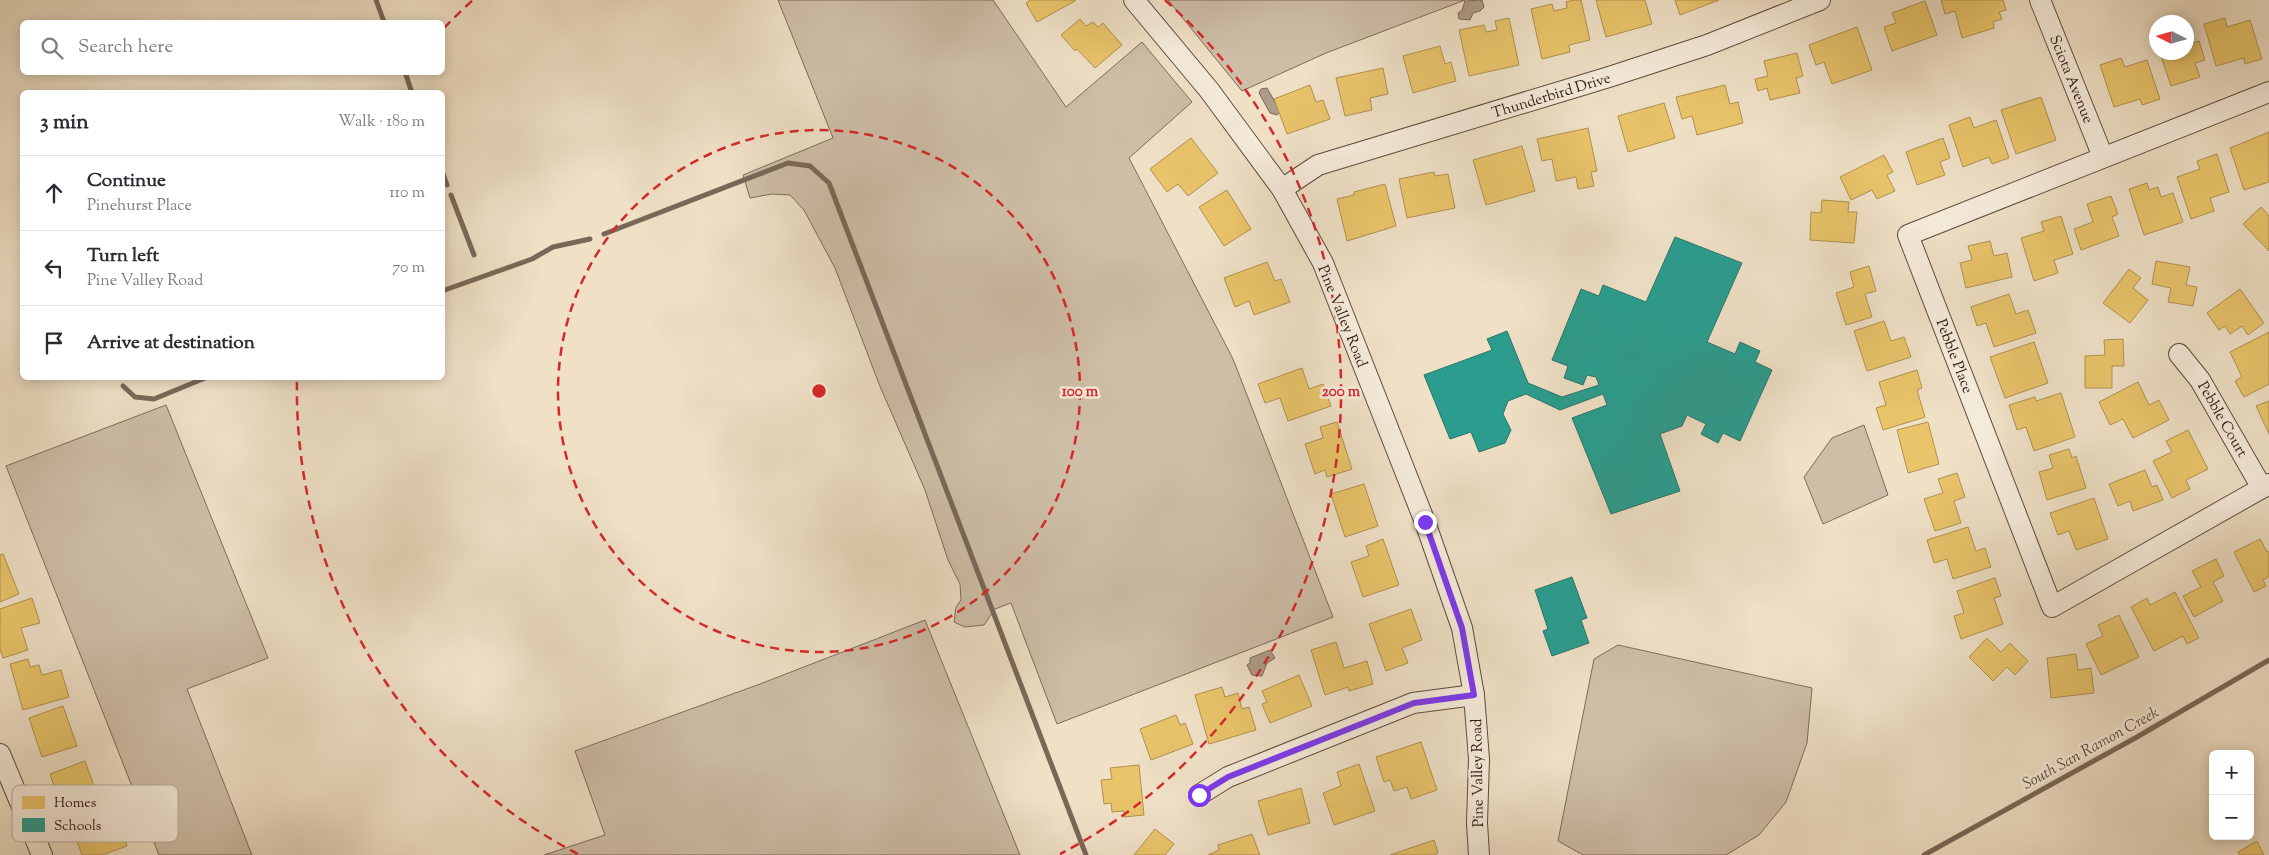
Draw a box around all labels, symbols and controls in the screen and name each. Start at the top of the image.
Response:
north arrow [2149,15,2194,60]
search box [20,20,445,75]
street label: Sciota Avenue [2043,32,2098,127]
icon: search [38,34,66,62]
text: Search here [78,34,173,61]
street label: Thunderbird Drive [1489,68,1613,124]
text: 3 min [40,108,89,138]
text: Walk · 180 m [338,111,425,134]
text: Continue [87,168,166,195]
icon: ahead [40,179,68,207]
text: 110 m [389,182,425,205]
text: Pinehurst Place [87,195,192,218]
text: Turn left [87,243,159,270]
icon: left [40,254,68,282]
text: 70 m [392,257,425,280]
street label: Pine Valley Road [1311,262,1372,371]
text: Pine Valley Road [87,270,203,293]
street label: Pebble Place [1930,316,1977,397]
icon: arrive [40,329,68,357]
text: Arrive at destination [87,330,255,357]
street label: Pebble Court [2192,378,2252,462]
centre of rings [810,382,828,400]
text: 100 m [1062,382,1099,403]
text: 200 m [1322,382,1361,403]
route end [1414,511,1437,534]
water label: South San Ramon Creek [2019,702,2164,796]
street label: Pine Valley Road [1467,718,1490,828]
map controls [2209,750,2254,840]
button: + [2209,750,2254,795]
route start [1188,784,1211,807]
legend [12,785,178,842]
text: Homes [54,794,96,814]
button: − [2209,795,2254,840]
text: Schools [54,817,101,837]

